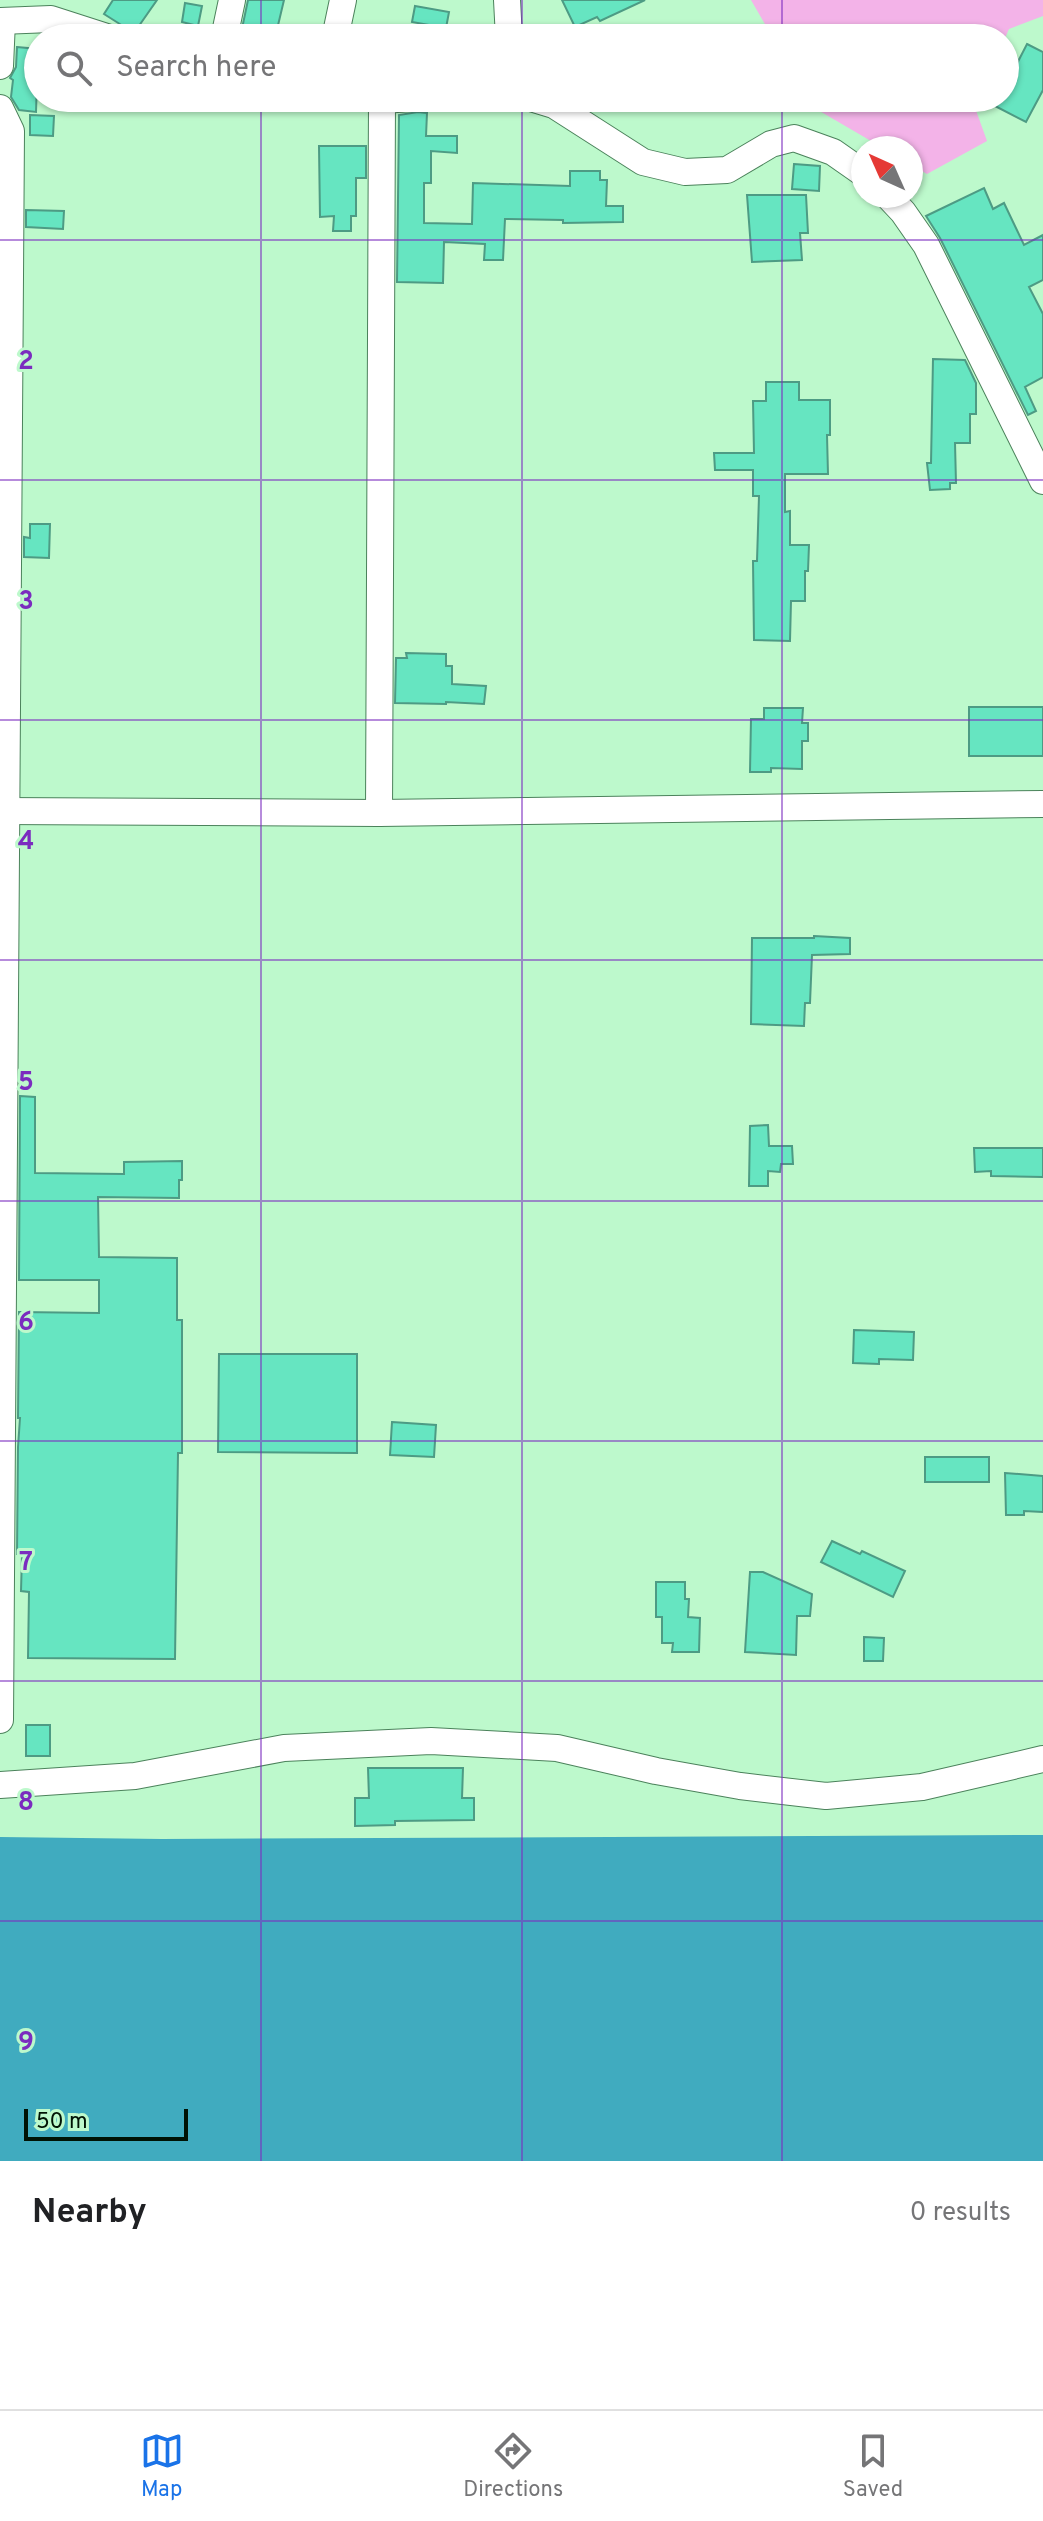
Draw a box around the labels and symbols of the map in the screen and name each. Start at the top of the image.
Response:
north arrow [851,136,923,208]
text: 2 [18,346,34,379]
text: 3 [18,586,34,619]
text: 4 [18,826,34,859]
text: 5 [18,1067,34,1100]
text: 6 [18,1307,34,1340]
text: 7 [19,1547,33,1580]
text: 8 [18,1787,34,1820]
text: 9 [18,2027,34,2060]
scale bar [24,2105,188,2141]

